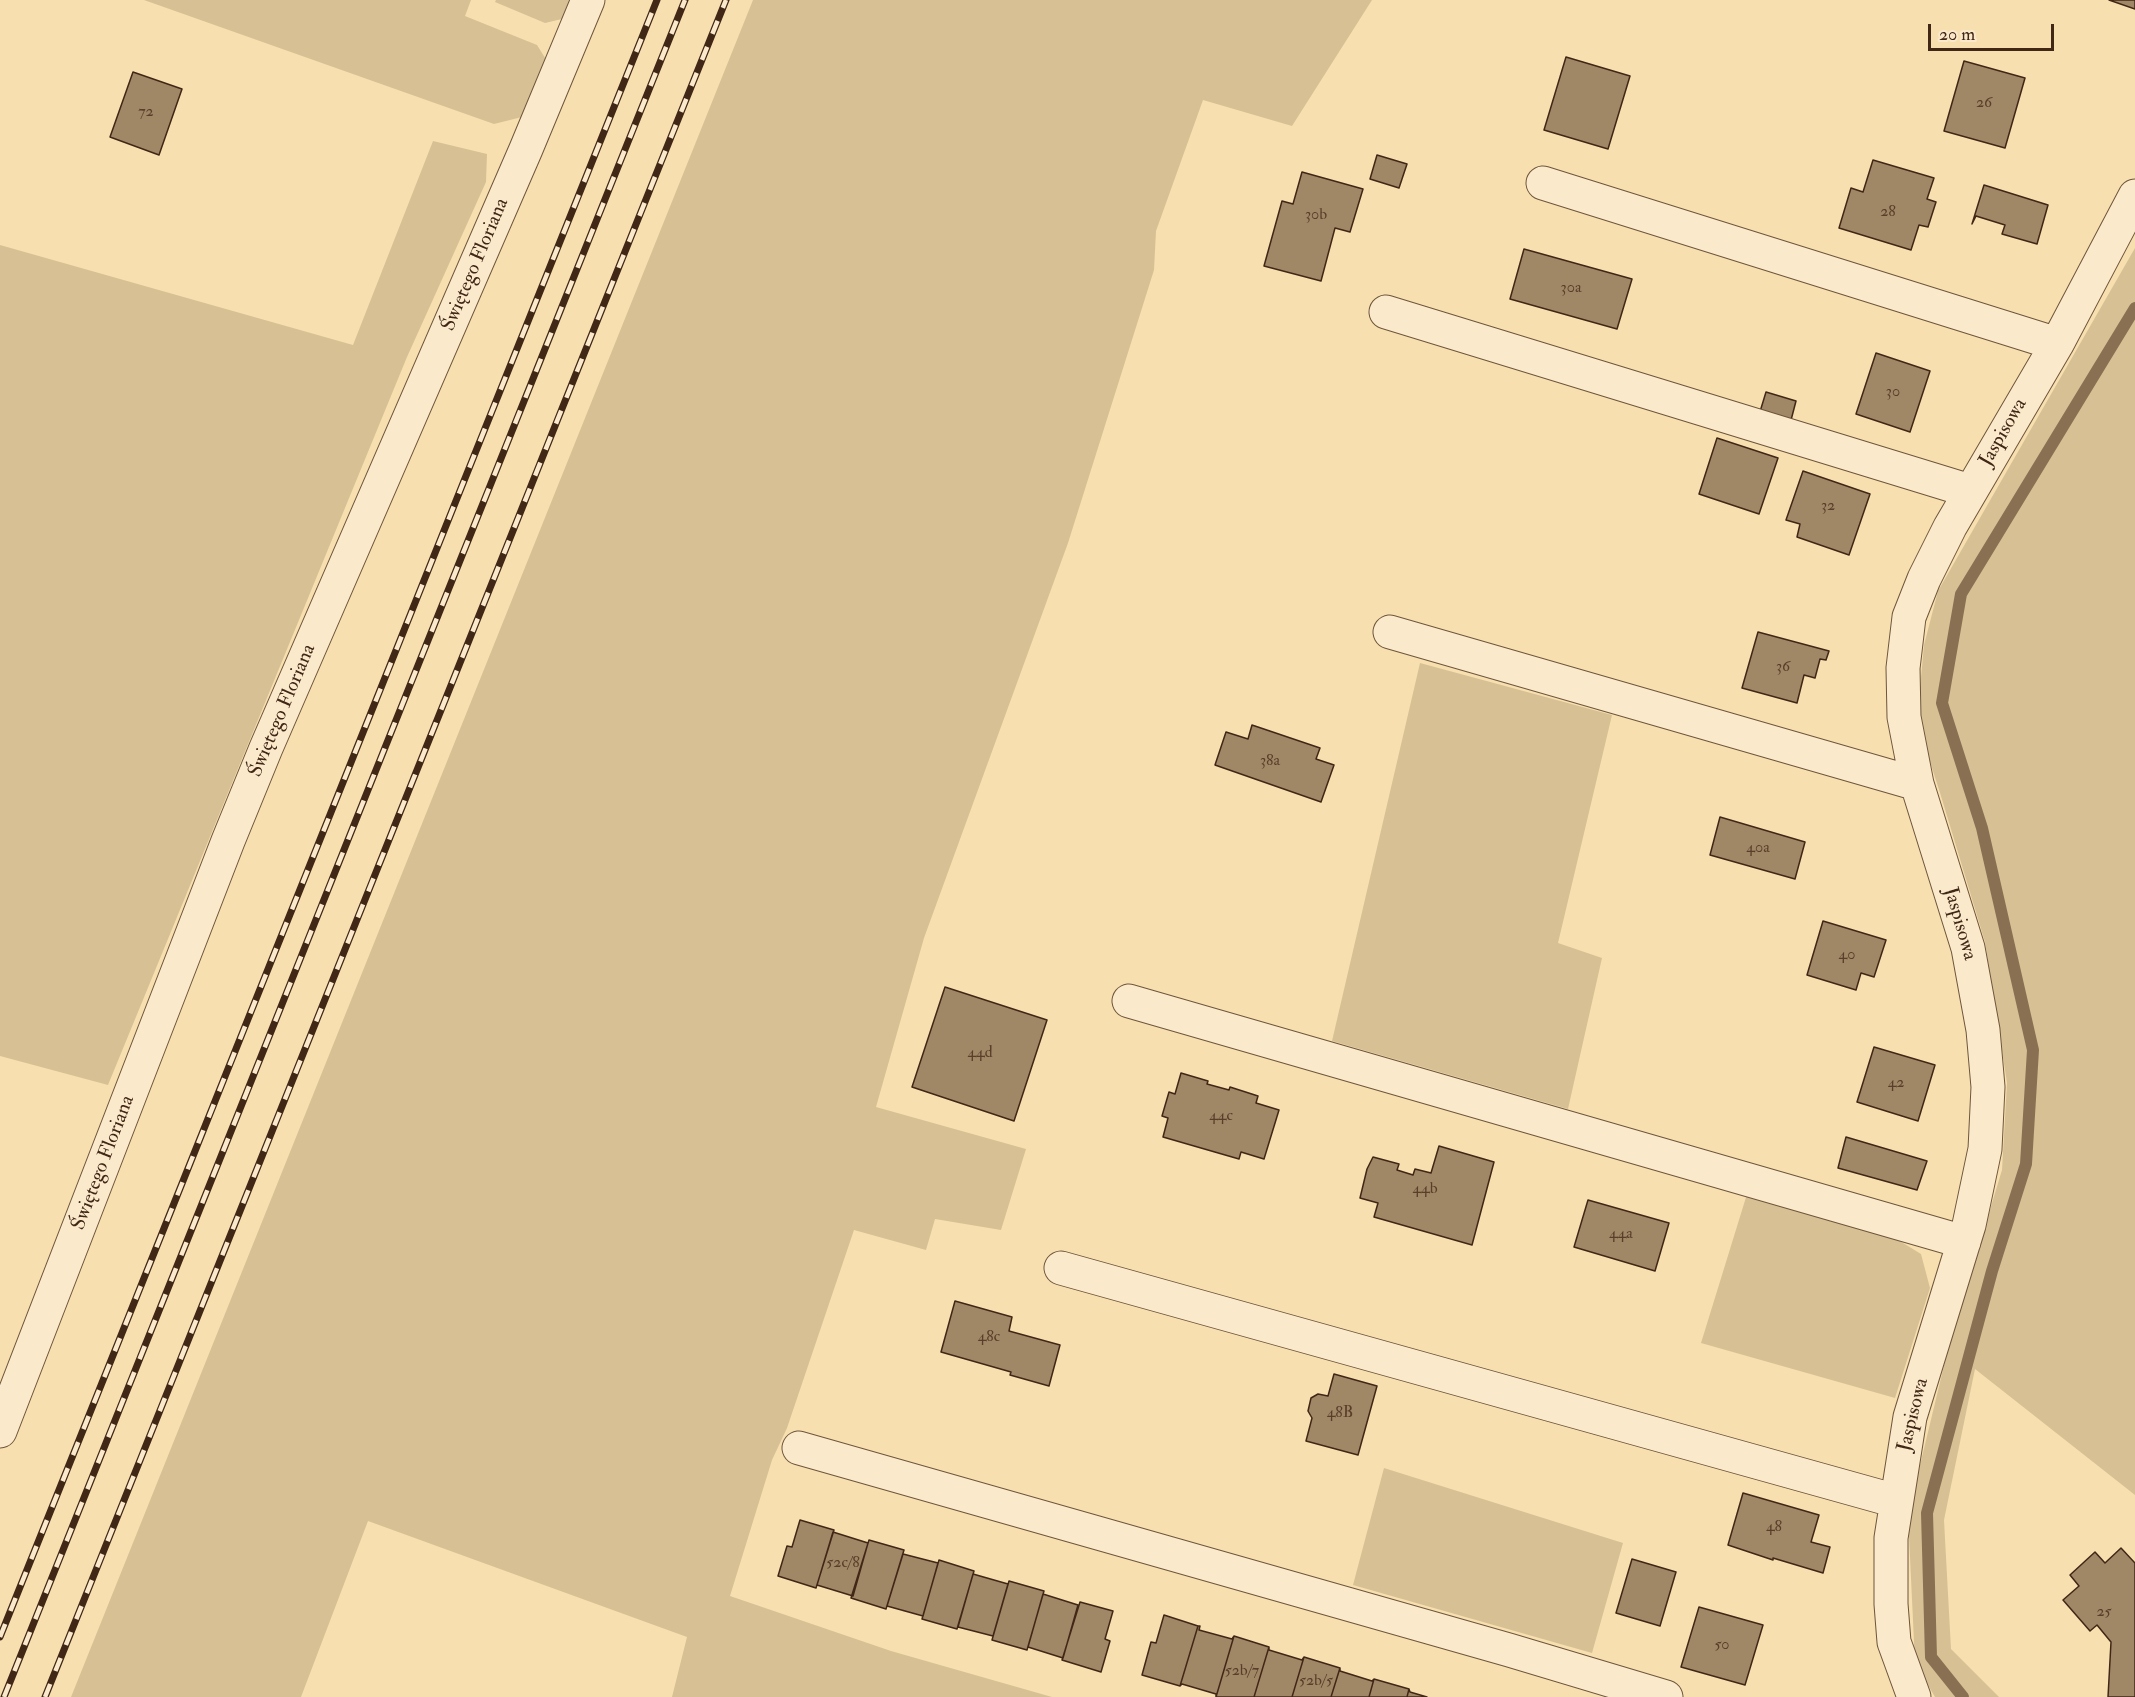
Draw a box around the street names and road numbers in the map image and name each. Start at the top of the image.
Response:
street label: Świętego Floriana [437,195,515,335]
street label: Jaspisowa [1975,395,2033,471]
street label: Świętego Floriana [244,641,322,781]
street label: Jaspisowa [1937,885,1981,963]
street label: Świętego Floriana [67,1092,141,1234]
street label: Jaspisowa [1893,1376,1935,1454]

